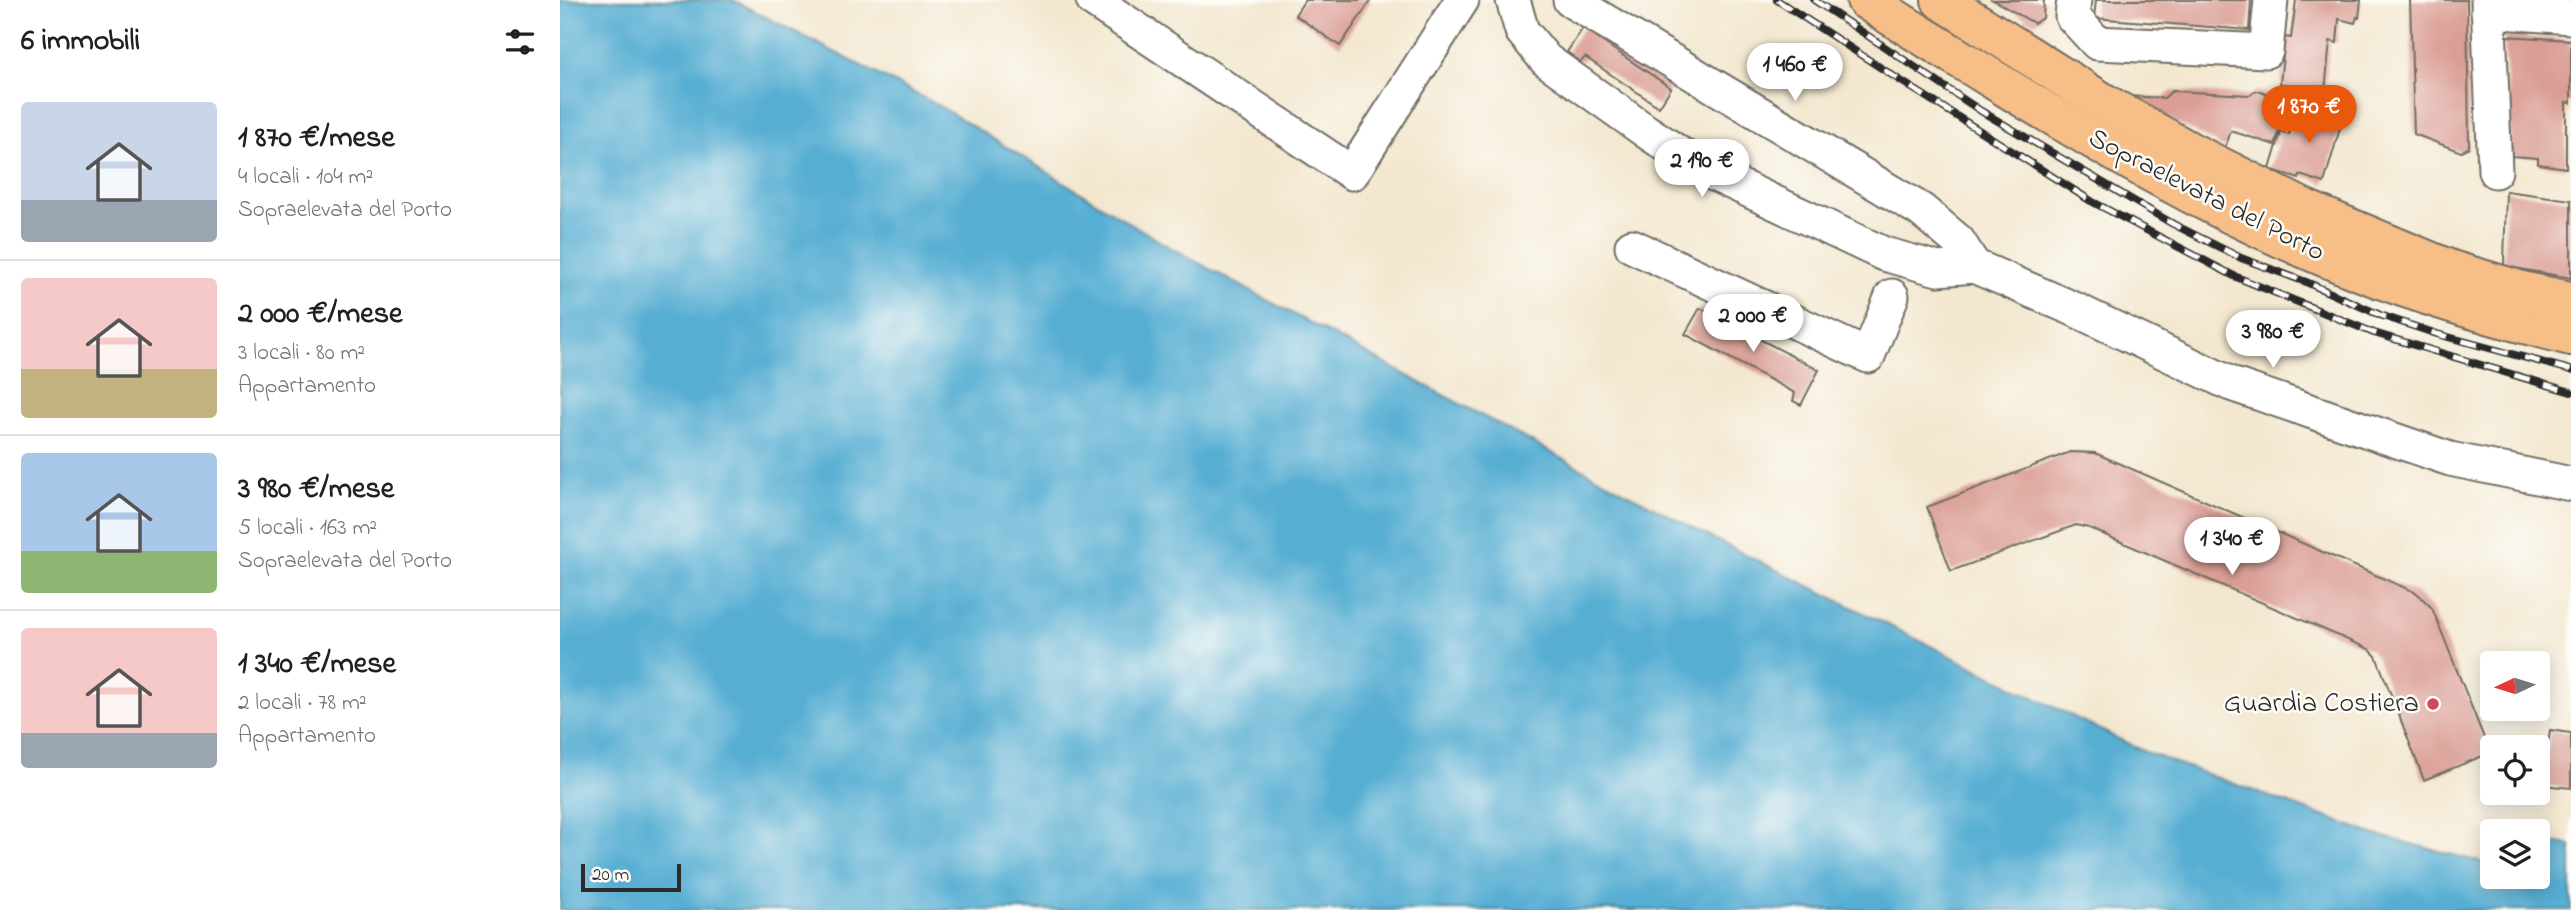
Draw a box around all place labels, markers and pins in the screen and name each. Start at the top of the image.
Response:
pin: 1 460 € [1730,43,1860,103]
pin: 1 870 € [2244,86,2374,145]
pin: 2 190 € [1637,140,1767,199]
pin: 2 000 € [1688,294,1818,354]
pin: 3 980 € [2208,310,2338,370]
pin: 1 340 € [2167,518,2297,577]
place label: Guardia Costiera [2224,684,2419,725]
marker: Guardia Costiera [2425,696,2441,712]

